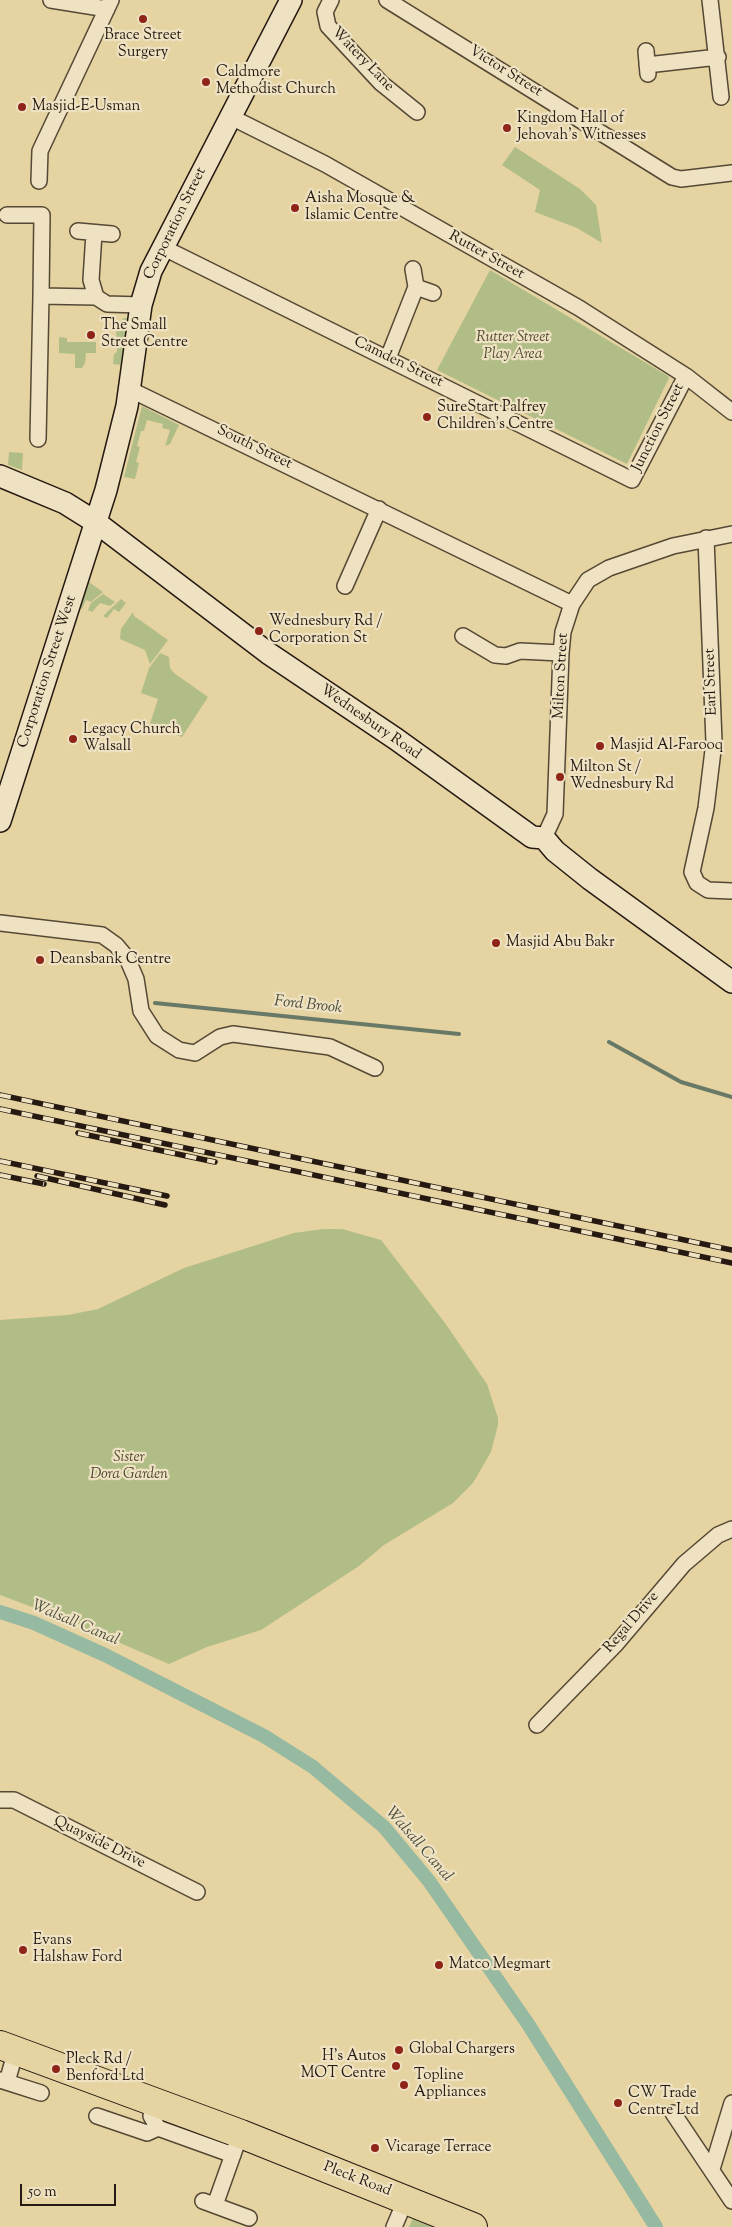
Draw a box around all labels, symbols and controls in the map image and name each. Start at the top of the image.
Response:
marker: Brace Street Surgery [137,13,149,25]
street label: Watery Lane [327,24,397,96]
place label: Brace Street Surgery [104,27,182,62]
street label: Victor Street [465,42,545,102]
place label: Caldmore Methodist Church [216,64,336,99]
marker: Caldmore Methodist Church [200,76,212,88]
place label: Masjid-E-Usman [32,98,140,116]
marker: Masjid-E-Usman [16,101,28,113]
place label: Kingdom Hall of Jehovah's Witnesses [517,110,646,145]
marker: Kingdom Hall of Jehovah's Witnesses [501,122,513,134]
street label: Corporation Street [141,165,211,283]
place label: Aisha Mosque & Islamic Centre [305,190,415,225]
marker: Aisha Mosque & Islamic Centre [289,202,301,214]
street label: Rutter Street [445,228,527,284]
place label: The Small Street Centre [101,317,188,352]
marker: The Small Street Centre [85,329,97,341]
park label: Rutter Street Play Area [476,329,550,364]
street label: Camden Street [350,334,446,392]
street label: Junction Street [629,381,689,475]
place label: SureStart Palfrey Children's Centre [437,399,553,434]
marker: SureStart Palfrey Children's Centre [421,411,433,423]
street label: South Street [213,422,295,474]
street label: Corporation Street West [15,594,81,750]
place label: Wednesbury Rd / Corporation St [269,613,382,648]
marker: Wednesbury Rd / Corporation St [253,625,265,637]
street label: Milton Street [551,632,573,720]
street label: Earl Street [702,648,722,716]
street label: Wednesbury Road [316,682,424,764]
place label: Legacy Church Walsall [83,721,181,756]
marker: Legacy Church Walsall [67,733,79,745]
place label: Masjid Al-Farooq [610,737,723,755]
marker: Masjid Al-Farooq [594,740,606,752]
place label: Milton St / Wednesbury Rd [570,759,674,794]
marker: Milton St / Wednesbury Rd [554,771,566,783]
place label: Masjid Abu Bakr [506,934,615,952]
marker: Masjid Abu Bakr [490,937,502,949]
place label: Deansbank Centre [50,951,171,969]
marker: Deansbank Centre [34,954,46,966]
water label: Ford Brook [273,993,343,1019]
park label: Sister Dora Garden [90,1449,168,1484]
street label: Regal Drive [601,1589,663,1657]
water label: Walsall Canal [28,1597,122,1651]
water label: Walsall Canal [380,1804,456,1886]
street label: Quayside Drive [50,1813,148,1873]
place label: Evans Halshaw Ford [33,1932,122,1967]
marker: Evans Halshaw Ford [17,1944,29,1956]
place label: Matco Megmart [449,1956,551,1974]
marker: Matco Megmart [433,1959,445,1971]
place label: Global Chargers [409,2041,515,2059]
marker: Global Chargers [393,2044,405,2056]
place label: H's Autos MOT Centre [301,2048,386,2083]
place label: Pleck Rd / Benford Ltd [66,2051,144,2086]
marker: H's Autos MOT Centre [390,2060,402,2072]
marker: Pleck Rd / Benford Ltd [50,2063,62,2075]
place label: Topline Appliances [414,2067,486,2102]
marker: Topline Appliances [398,2079,410,2091]
place label: CW Trade Centre Ltd [628,2085,699,2120]
marker: CW Trade Centre Ltd [612,2097,624,2109]
place label: Vicarage Terrace [385,2139,492,2157]
marker: Vicarage Terrace [369,2142,381,2154]
street label: Pleck Road [321,2159,393,2201]
scale bar [22,2174,119,2206]
text: 50 m [28,2182,57,2203]

